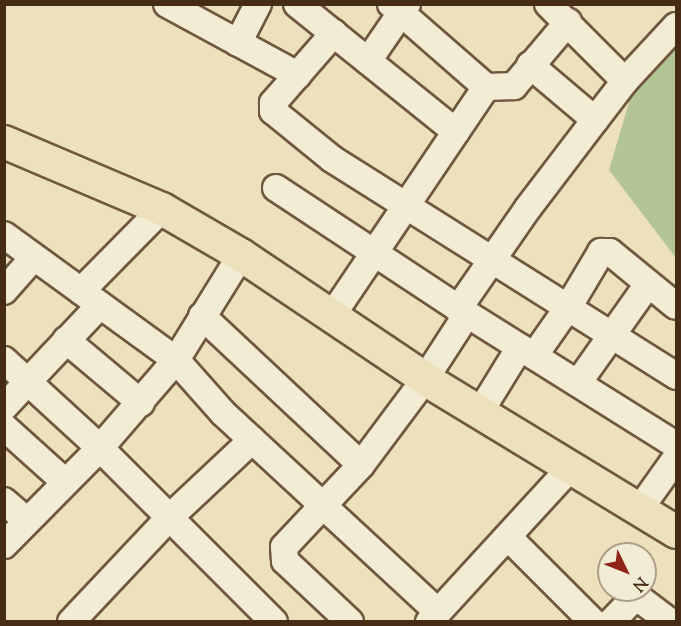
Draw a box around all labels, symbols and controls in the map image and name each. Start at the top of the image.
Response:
north arrow [597,542,657,602]
text: N [626,571,652,596]

